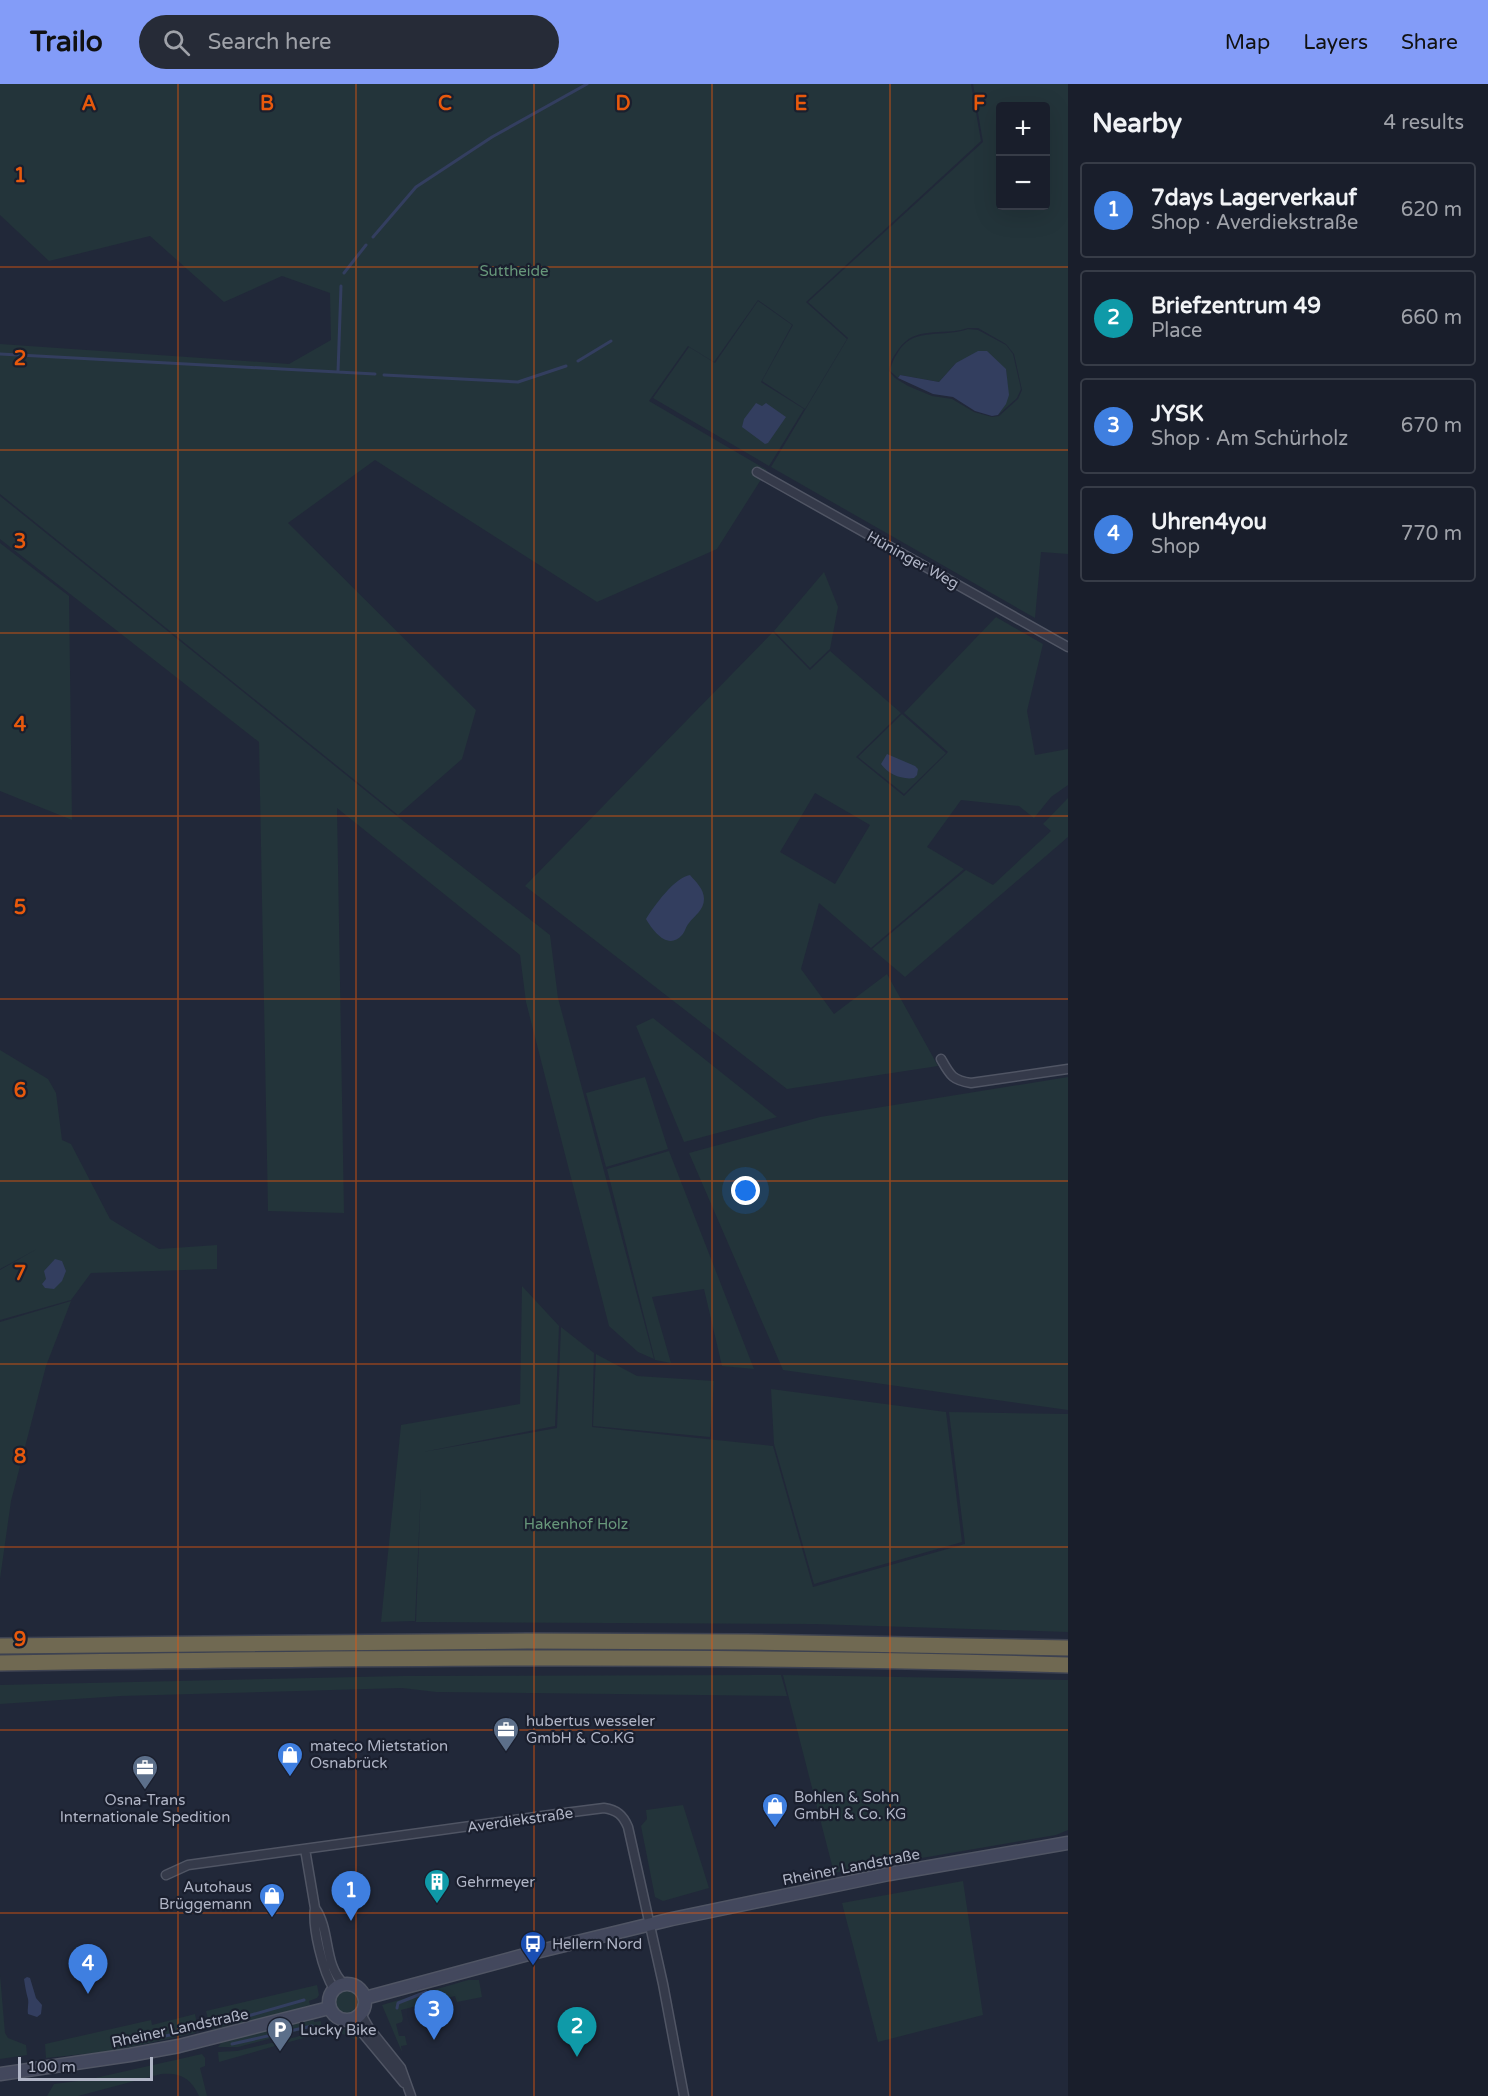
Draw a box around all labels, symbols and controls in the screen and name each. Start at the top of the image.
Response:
search box [139,15,559,69]
text: Trailo [30,25,103,59]
icon: search [160,26,193,59]
text: Search here [208,29,332,55]
text: Map [1225,30,1270,55]
text: Layers [1303,30,1368,55]
text: Share [1401,30,1458,55]
text: A [82,92,97,116]
text: B [260,92,274,116]
text: C [438,92,452,116]
text: D [615,92,631,116]
text: E [795,92,808,116]
text: F [973,92,985,116]
map controls [996,102,1050,210]
button: + [996,102,1050,156]
text: Nearby [1092,108,1182,139]
text: 4 results [1384,111,1464,135]
button: − [996,156,1050,210]
text: 1 [14,164,26,188]
text: 7days Lagerverkauf [1151,185,1357,211]
text: 1 [1107,198,1120,222]
text: 620 m [1401,198,1462,222]
text: Shop · Averdiekstraße [1151,211,1358,235]
park label: Suttheide [479,262,549,280]
text: Briefzentrum 49 [1151,293,1321,319]
text: 2 [1107,306,1120,330]
text: 660 m [1401,306,1462,330]
text: Place [1151,319,1202,343]
text: 2 [14,347,26,371]
text: JYSK [1151,401,1203,427]
text: 3 [1107,414,1120,438]
text: 670 m [1401,414,1462,438]
text: Shop · Am Schürholz [1151,427,1348,451]
text: Uhren4you [1151,509,1267,535]
text: 4 [1107,522,1120,546]
text: 770 m [1401,522,1462,546]
street label: Hüninger Weg [864,527,962,593]
text: 3 [14,530,26,554]
text: Shop [1151,535,1200,559]
text: 4 [14,713,27,737]
text: 5 [14,896,26,920]
text: 6 [14,1079,26,1103]
your location [731,1176,760,1205]
text: 7 [14,1262,26,1286]
text: 8 [14,1445,26,1469]
park label: Hakenhof Holz [524,1515,628,1533]
text: 9 [14,1628,26,1652]
place label: hubertus wesseler GmbH & Co.KG [526,1712,655,1747]
office icon: hubertus wesseler GmbH & Co.KG [491,1715,521,1753]
place label: mateco Mietstation Osnabrück [310,1737,448,1772]
shop icon: mateco Mietstation Osnabrück [275,1740,305,1778]
office icon: Osna-Trans Internationale Spedition [130,1753,160,1791]
place label: Bohlen & Sohn GmbH & Co. KG [794,1788,906,1823]
place label: Osna-Trans Internationale Spedition [60,1791,230,1826]
shop icon: Bohlen & Sohn GmbH & Co. KG [760,1791,790,1829]
street label: Averdiekstraße [466,1804,574,1836]
street label: Rheiner Landstraße [781,1845,921,1889]
building icon: Gehrmeyer [422,1867,452,1905]
pin: 1 [332,1872,370,1921]
place label: Gehrmeyer [456,1873,535,1891]
place label: Autohaus Brüggemann [159,1878,252,1913]
shop icon: Autohaus Brüggemann [257,1881,287,1919]
bus stop icon: Hellern Nord [518,1929,548,1967]
place label: Hellern Nord [552,1935,642,1953]
pin: 4 [68,1944,107,1994]
pin: 3 [414,1990,454,2040]
street label: Rheiner Landstraße [110,2005,250,2051]
pin: 2 [558,2008,596,2057]
parking icon: Lucky Bike [265,2015,295,2053]
place label: Lucky Bike [300,2021,376,2039]
scale bar [18,2054,153,2082]
text: 100 m [27,2057,76,2077]

